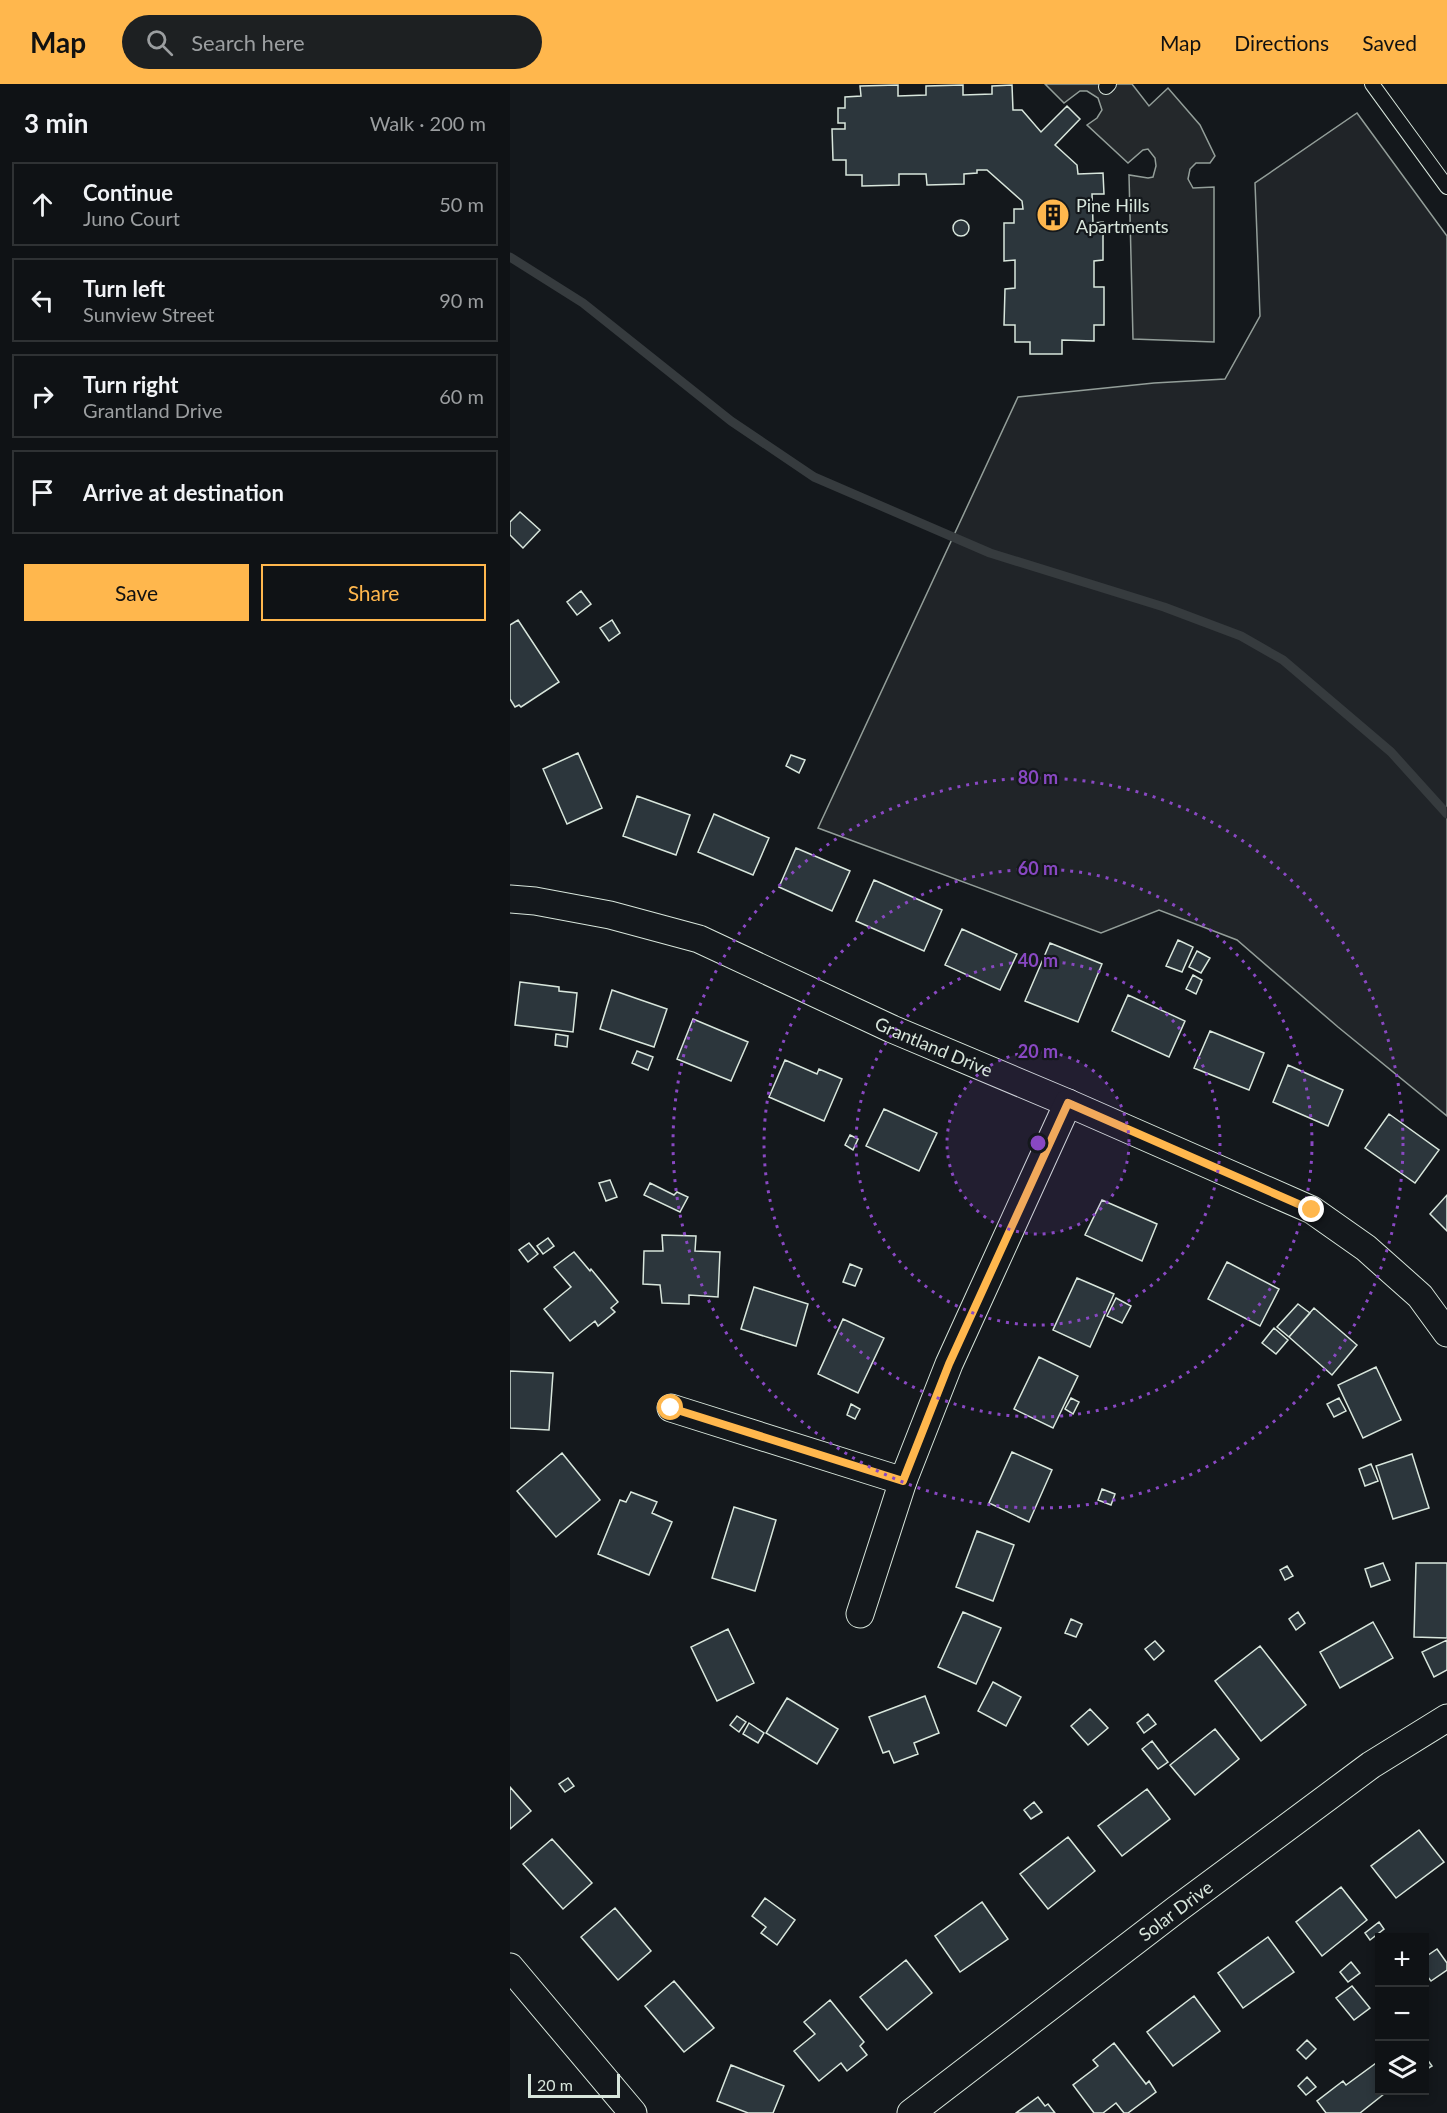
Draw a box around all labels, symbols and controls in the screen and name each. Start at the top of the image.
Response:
search box [122,15,542,69]
text: Map [30,25,86,59]
icon: search [143,26,176,59]
text: Search here [191,29,305,56]
text: Map [1160,30,1201,55]
text: Directions [1234,30,1329,55]
text: Saved [1362,30,1417,55]
text: 3 min [24,107,88,139]
text: Walk · 200 m [370,111,486,135]
text: Continue [83,179,173,206]
icon: ahead [26,188,59,221]
text: 50 m [439,192,484,216]
place label: Pine Hills Apartments [1076,194,1169,237]
building icon: Pine Hills Apartments [1035,197,1071,233]
text: Juno Court [83,206,180,230]
text: Turn left [83,275,165,302]
icon: left [26,284,59,317]
text: 90 m [439,288,484,312]
text: Sunview Street [83,302,214,326]
text: Turn right [83,371,178,398]
icon: right [26,380,59,413]
text: 60 m [439,384,484,408]
text: Grantland Drive [83,398,223,422]
icon: arrive [26,476,59,509]
text: Arrive at destination [83,479,284,506]
button: Save [24,564,249,621]
button: Share [261,564,486,621]
text: 80 m [1018,766,1058,788]
text: 60 m [1018,857,1058,879]
text: 40 m [1018,949,1058,971]
street label: Grantland Drive [872,1012,996,1081]
text: 20 m [1018,1040,1058,1062]
centre of rings [1028,1133,1048,1153]
route end [1298,1196,1324,1222]
route start [657,1394,683,1420]
street label: Solar Drive [1134,1876,1217,1946]
map controls [1375,1933,1429,2095]
button: + [1375,1933,1429,1987]
button: − [1375,1987,1429,2041]
button: layers [1375,2041,1429,2095]
scale bar [528,2071,620,2098]
text: 20 m [537,2075,573,2094]

